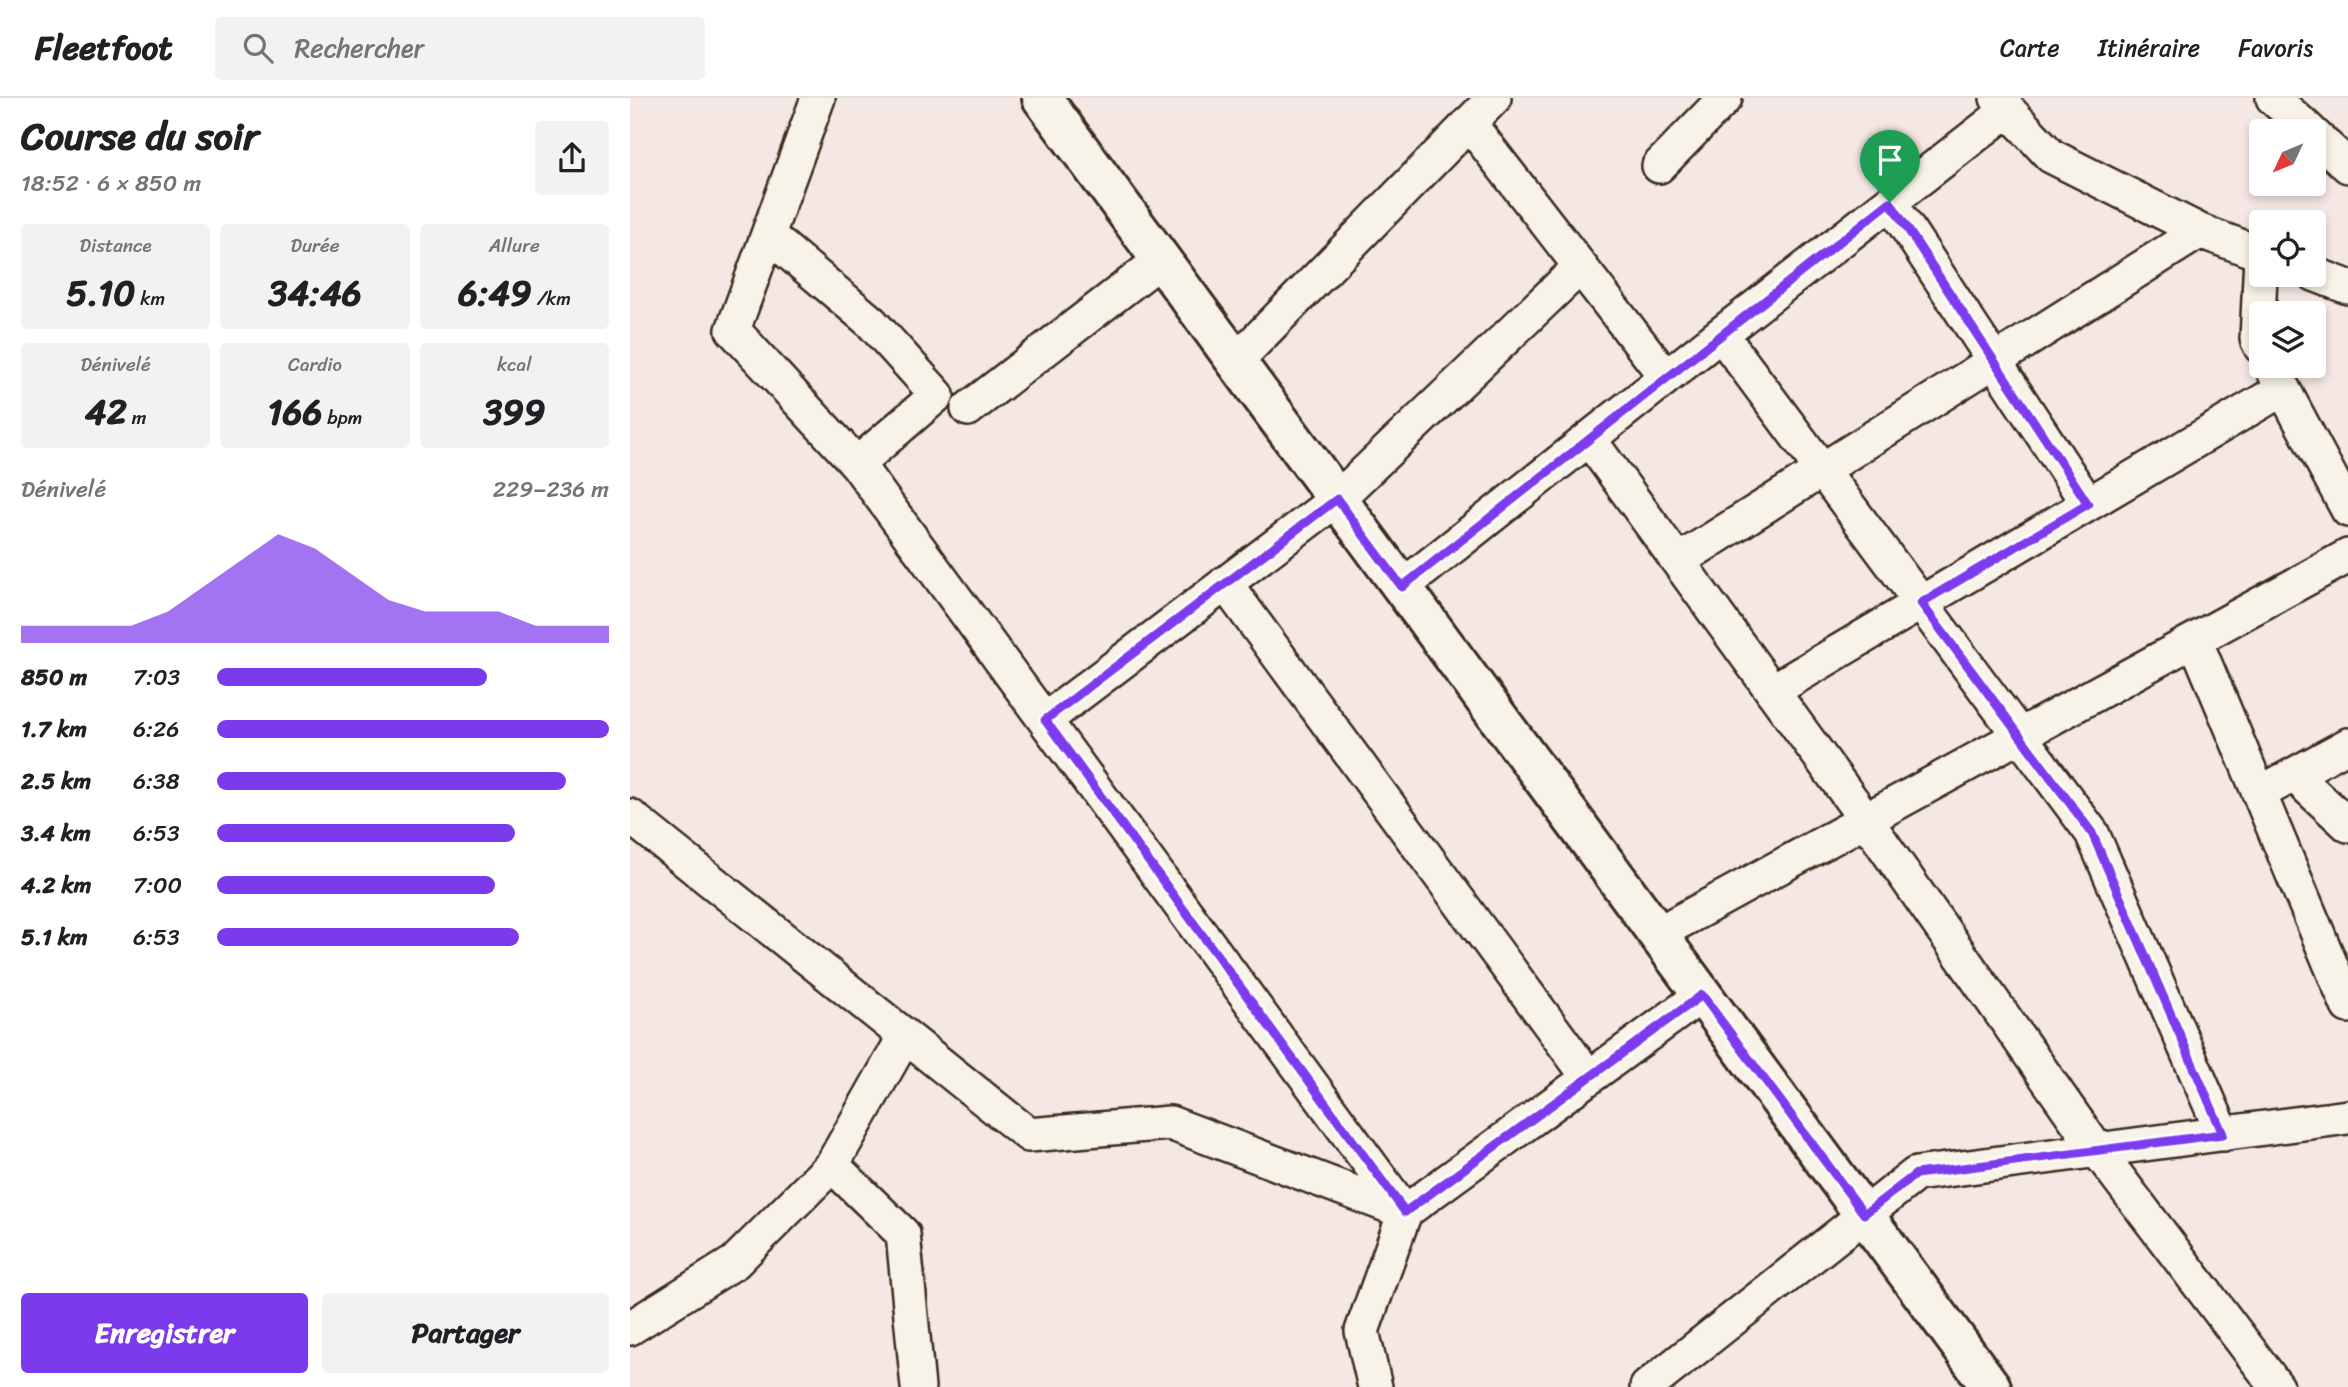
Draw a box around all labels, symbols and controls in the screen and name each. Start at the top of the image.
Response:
search box [215,17,705,80]
text: Fleetfoot [35,19,173,77]
text: Rechercher [295,25,424,71]
text: Carte [2000,27,2060,69]
text: Itinéraire [2098,27,2200,69]
text: Favoris [2238,27,2313,69]
icon: search [239,29,277,67]
text: Course du soir [21,103,259,170]
north arrow [2249,119,2326,196]
map controls [2249,119,2326,378]
button: share [535,121,609,195]
pin [1860,130,1920,202]
icon: arrive [1871,141,1909,179]
text: 18:52 · 6 × 850 m [21,163,201,204]
button: locate [2249,210,2326,287]
text: Distance [80,229,152,262]
text: Durée [291,229,339,262]
text: Allure [489,229,540,262]
text: 5.10 [66,262,135,324]
text: 34:46 [268,262,362,324]
text: 6:49 [458,262,532,324]
text: km [135,282,165,315]
text: /km [532,282,571,315]
button: layers [2249,301,2326,378]
text: Dénivelé [80,348,151,381]
text: Cardio [288,348,342,381]
text: kcal [497,348,532,381]
text: 42 [85,381,127,443]
text: 166 [268,381,322,443]
text: 399 [483,381,545,443]
text: m [127,401,146,434]
text: bpm [322,401,362,434]
text: Dénivelé [21,469,106,510]
text: 229–236 m [493,469,609,510]
text: 850 m [21,657,87,698]
text: 7:03 [133,657,180,698]
text: 1.7 km [21,709,87,750]
text: 6:26 [133,709,179,750]
text: 2.5 km [21,761,91,802]
text: 6:38 [133,761,180,802]
text: 3.4 km [21,813,91,854]
text: 6:53 [133,813,180,854]
text: 4.2 km [21,865,91,906]
text: 7:00 [133,865,182,906]
text: 5.1 km [21,917,88,958]
text: 6:53 [133,917,180,958]
button: Enregistrer [21,1293,308,1373]
button: Partager [322,1293,609,1373]

